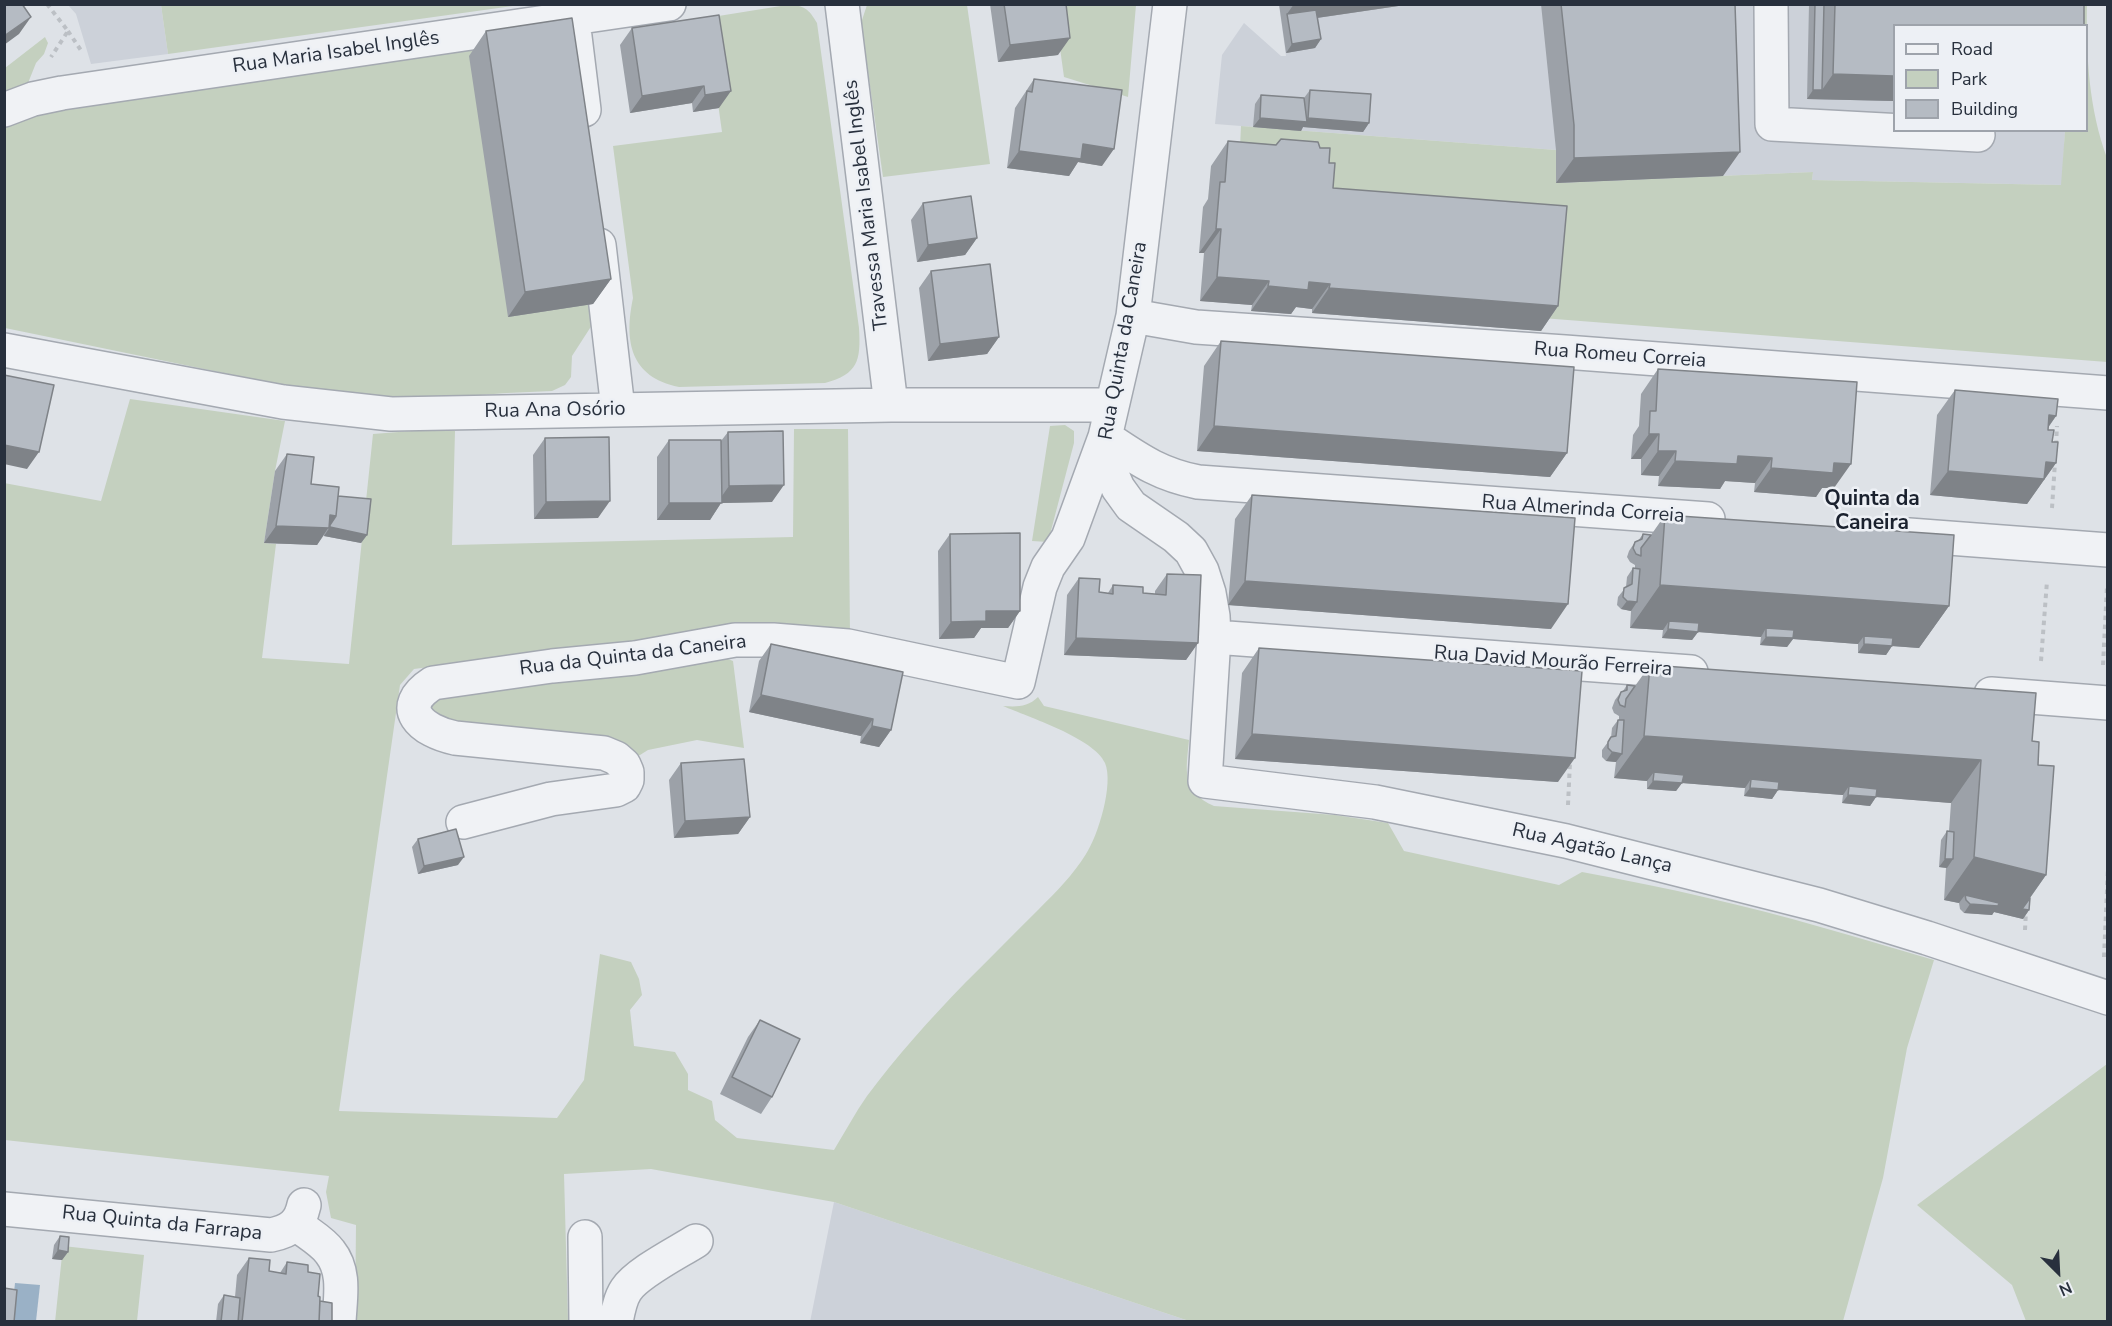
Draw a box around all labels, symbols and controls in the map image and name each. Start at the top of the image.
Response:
legend [1893,24,2088,132]
street label: Rua Maria Isabel Inglês [231,27,441,79]
text: Road [1951,37,1993,61]
text: Park [1951,67,1987,91]
street label: Travessa Maria Isabel Inglês [840,78,894,332]
text: Building [1951,97,2018,121]
street label: Rua Quinta da Caneira [1095,240,1153,442]
street label: Rua Romeu Correia [1533,338,1707,374]
street label: Rua Ana Osório [484,398,626,424]
district label: Quinta da Caneira [1824,487,1920,537]
street label: Rua Almerinda Correia [1481,491,1685,529]
street label: Rua da Quinta da Caneira [518,630,748,682]
street label: Rua David Mourão Ferreira [1433,642,1673,682]
street label: Rua Agatão Lança [1510,819,1674,879]
street label: Rua Quinta da Farrapa [61,1202,263,1246]
north arrow [2028,1242,2088,1302]
text: N [2055,1276,2075,1301]

